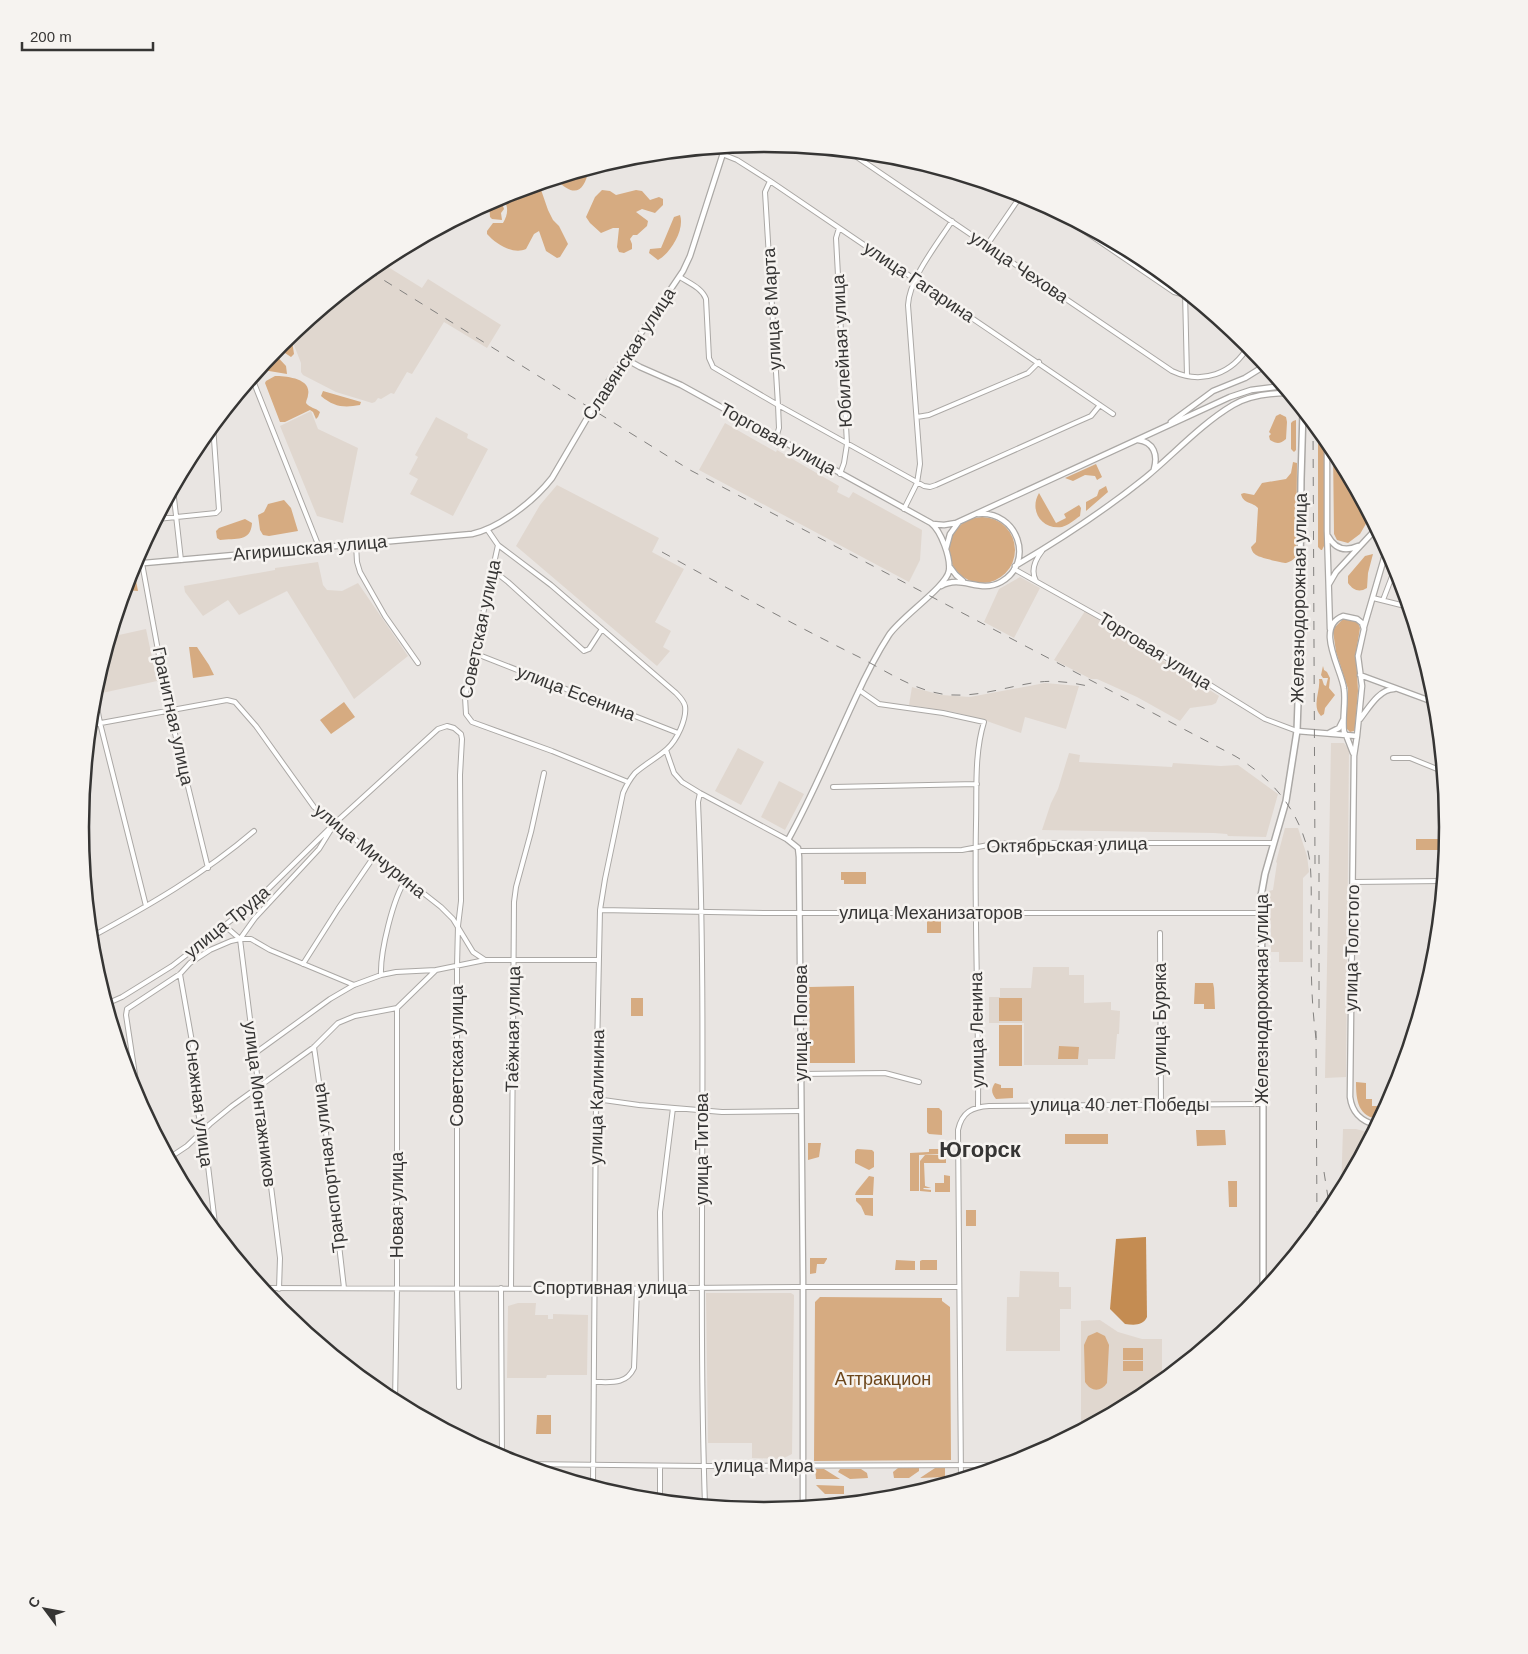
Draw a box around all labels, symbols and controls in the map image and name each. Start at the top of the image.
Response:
scale bar [22,20,154,52]
text: 200 m [30,28,72,45]
street label: улица Чехова [966,227,1073,308]
street label: улица Гагарина [860,238,979,327]
street label: улица 8 Марта [759,246,785,371]
street label: Юбилейная улица [828,273,856,428]
street label: Славянская улица [579,283,680,424]
street label: Торговая улица [717,399,840,480]
street label: Железнодорожная улица [1287,492,1311,703]
street label: Агиришская улица [232,531,389,565]
street label: Советская улица [456,557,505,700]
street label: Торговая улица [1095,608,1216,694]
street label: Гранитная улица [149,645,198,788]
street label: улица Есенина [514,661,639,725]
street label: улица Мичурина [310,800,431,903]
street label: Октябрьская улица [986,834,1149,856]
street label: улица Труда [181,881,274,962]
street label: улица Толстого [1341,884,1363,1012]
street label: Железнодорожная улица [1252,893,1272,1104]
street label: улица Механизаторов [839,903,1023,923]
street label: улица Буряка [1150,962,1170,1075]
street label: улица Попова [791,964,811,1081]
street label: Таёжная улица [502,965,524,1092]
street label: улица Ленина [966,971,988,1088]
street label: Советская улица [447,984,467,1127]
street label: улица Монтажников [240,1020,280,1188]
street label: улица Калинина [586,1028,608,1165]
street label: Снежная улица [181,1038,217,1169]
street label: Транспортная улица [309,1081,349,1254]
street label: улица Титова [692,1092,712,1205]
street label: улица 40 лет Победы [1031,1095,1209,1115]
district label: Югорск [939,1137,1022,1162]
street label: Новая улица [387,1151,407,1258]
street label: Спортивная улица [533,1278,688,1298]
park label: Аттракцион [835,1369,931,1389]
street label: улица Мира [714,1456,815,1476]
north arrow [20,1584,70,1634]
text: С [25,1594,43,1611]

